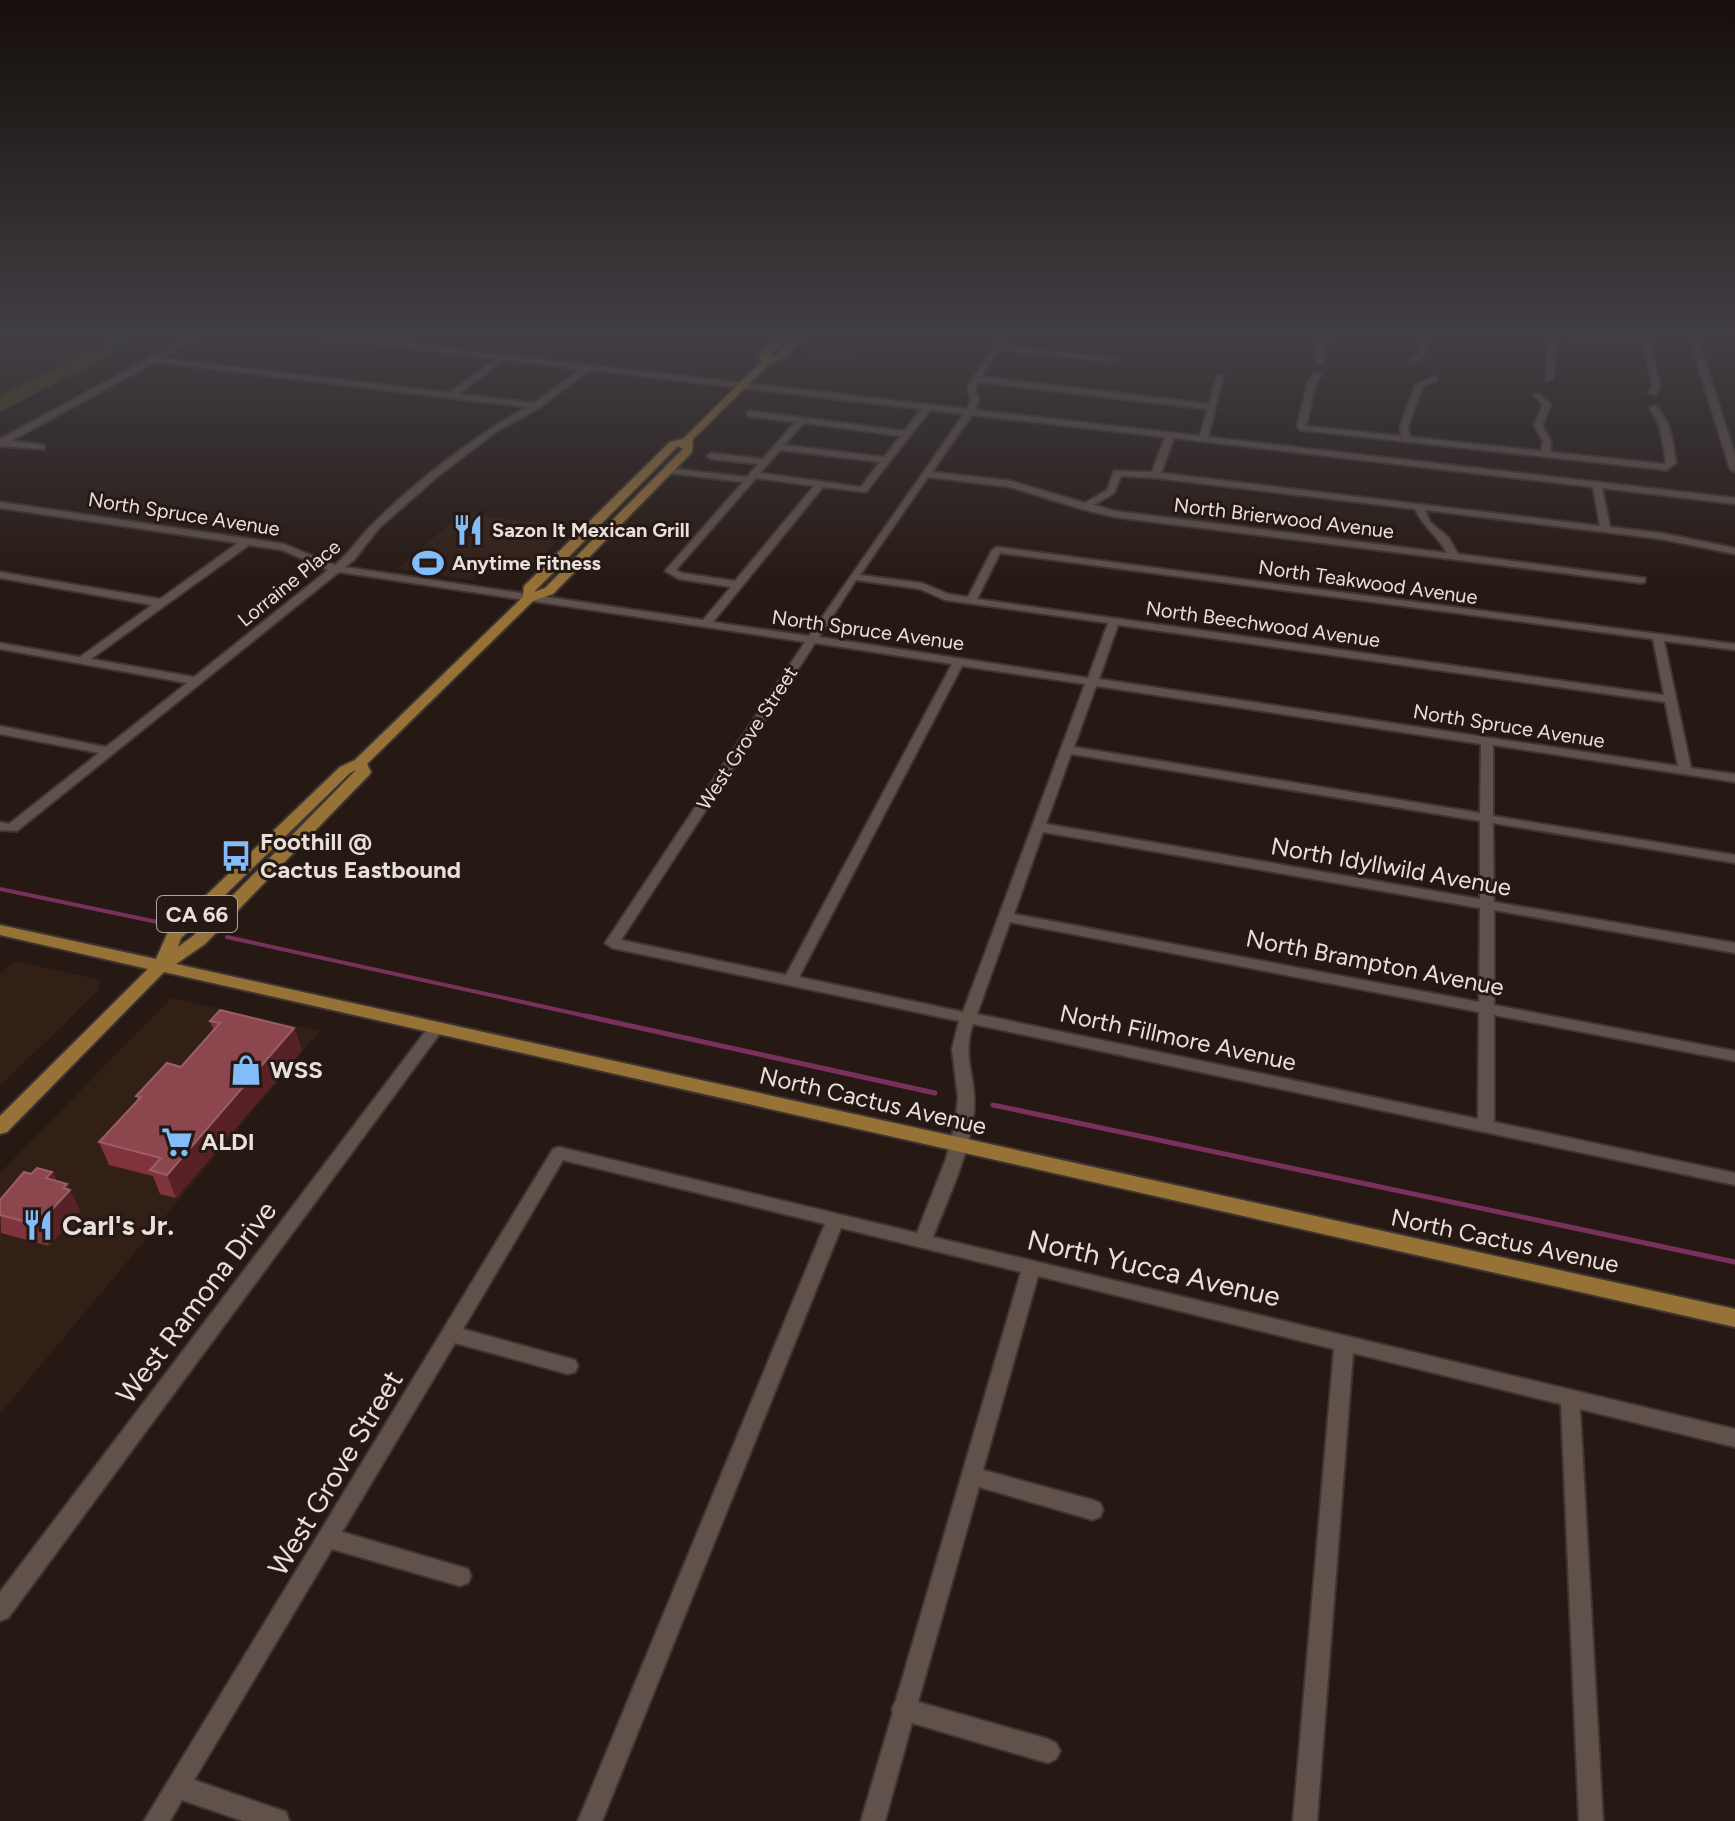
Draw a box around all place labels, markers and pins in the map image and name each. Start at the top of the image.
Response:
restaurant icon: Sazon It Mexican Grill [451,513,485,547]
place label: Sazon It Mexican Grill [492,518,690,542]
sports icon: Anytime Fitness [411,546,445,580]
place label: Anytime Fitness [452,551,601,575]
place label: Foothill @ Cactus Eastbound [260,827,461,884]
bus stop icon: Foothill @ Cactus Eastbound [219,839,253,873]
shop icon: WSS [229,1053,263,1087]
place label: WSS [270,1055,323,1084]
supermarket icon: ALDI [160,1125,194,1159]
place label: ALDI [201,1127,255,1156]
restaurant icon: Carl's Jr. [21,1208,55,1242]
place label: Carl's Jr. [62,1208,174,1242]

